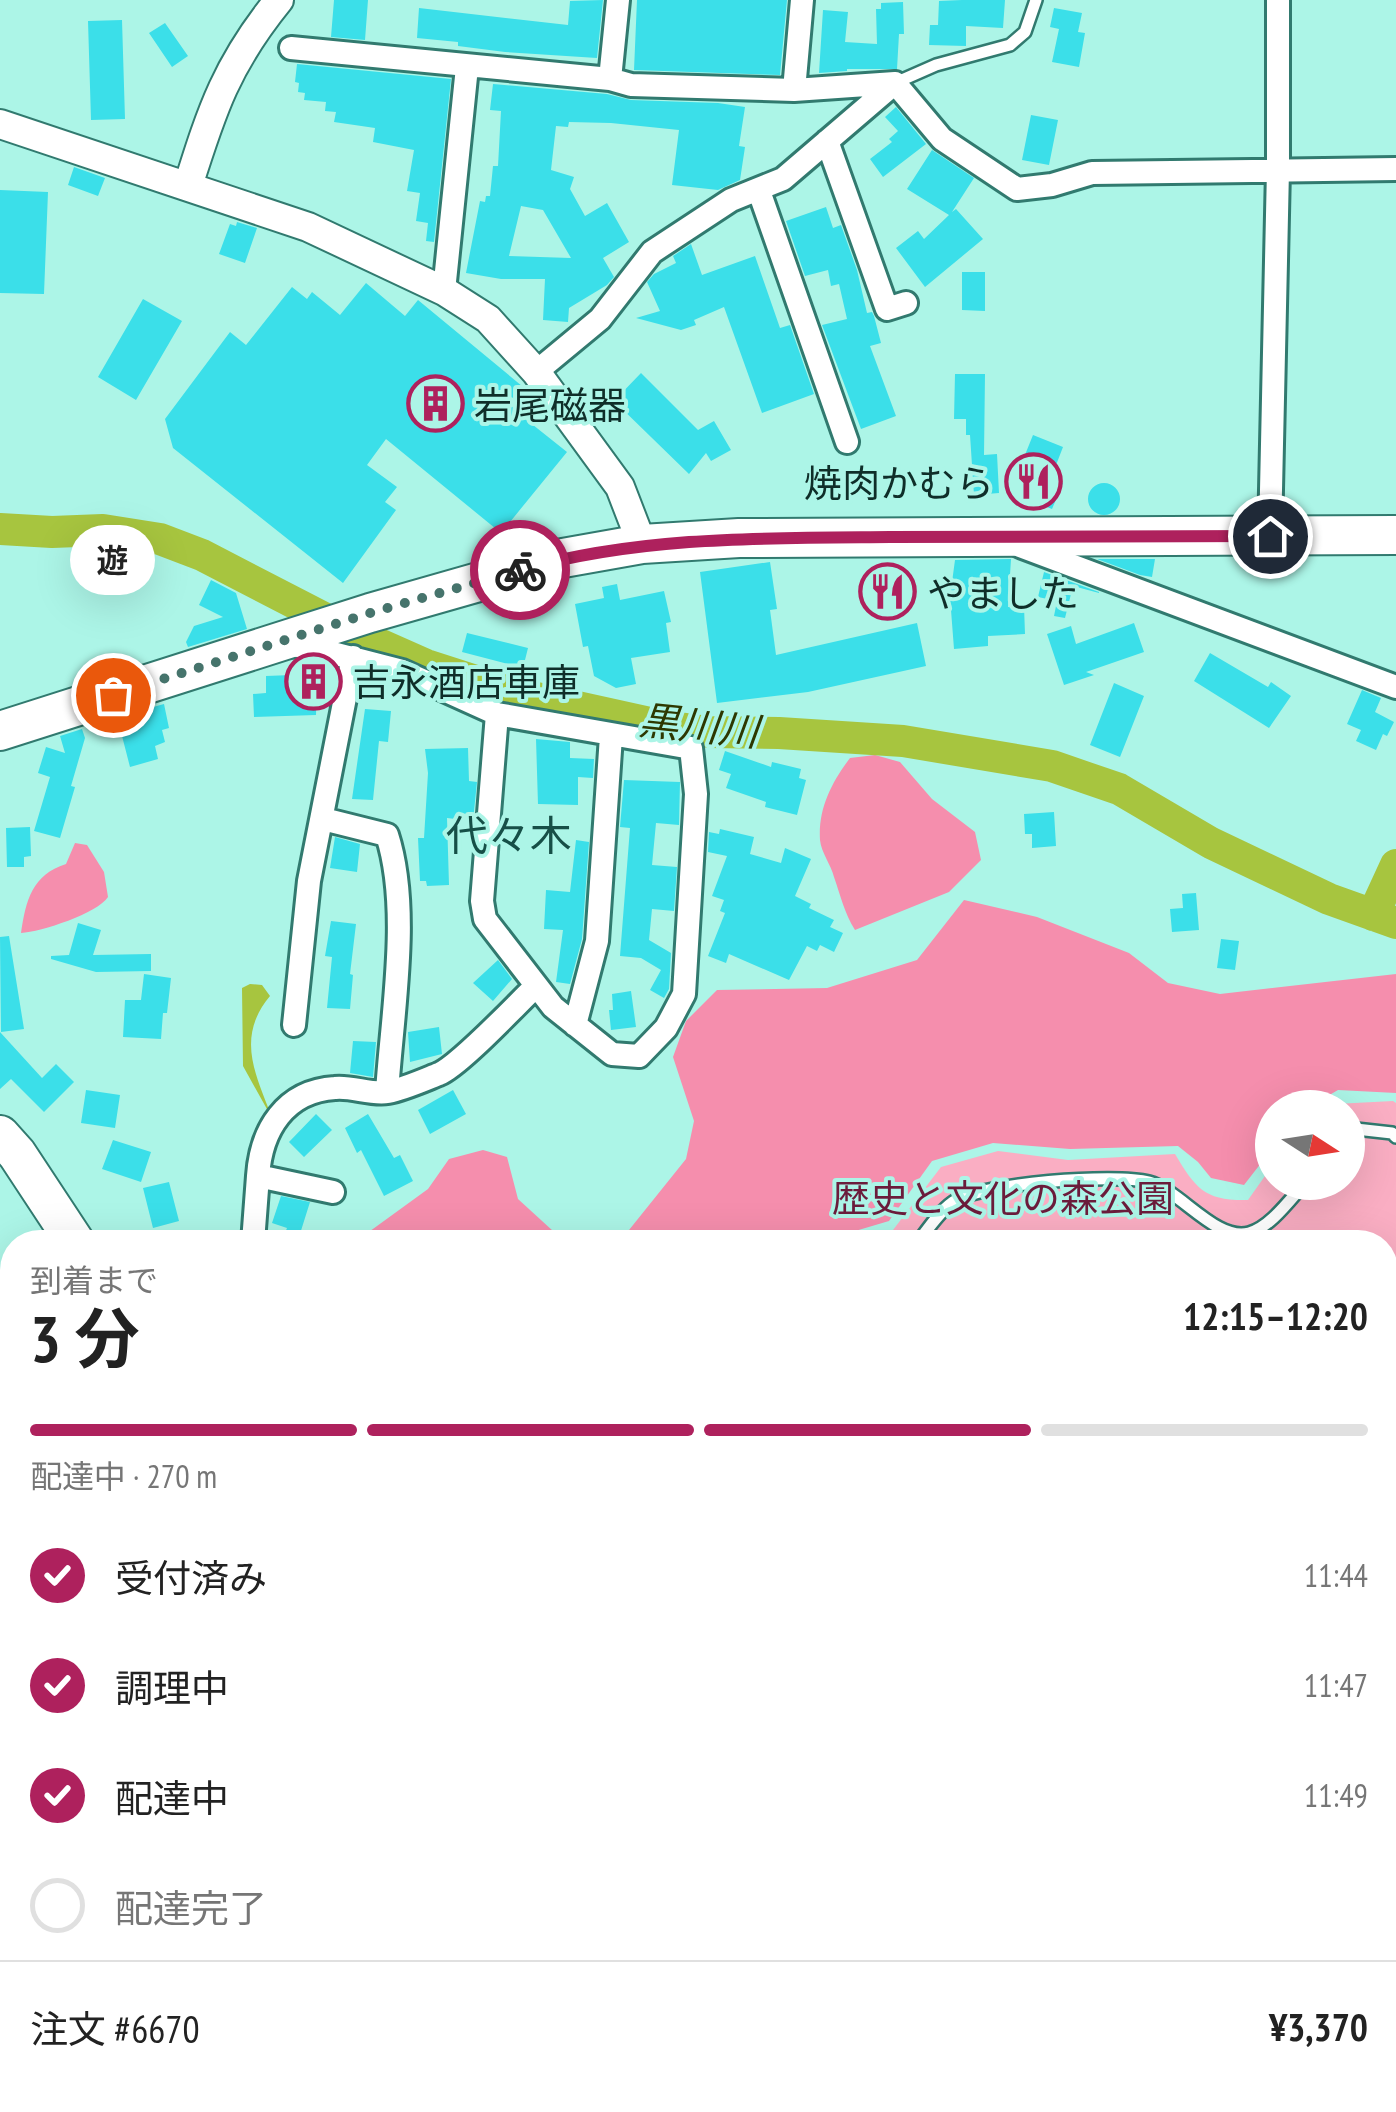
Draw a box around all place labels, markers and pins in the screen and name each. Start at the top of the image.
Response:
building icon: 岩尾磁器 [405,374,465,434]
place label: 岩尾磁器 [474,380,626,429]
restaurant icon: 焼肉かむら [1003,452,1063,512]
place label: 焼肉かむら [804,458,994,507]
pin [1228,494,1313,579]
callout: 遊 [70,525,156,595]
restaurant icon: やました [858,562,918,622]
place label: やました [927,568,1079,617]
building icon: 吉永酒店車庫 [283,651,343,711]
pin [71,653,156,738]
place label: 吉永酒店車庫 [352,657,580,706]

